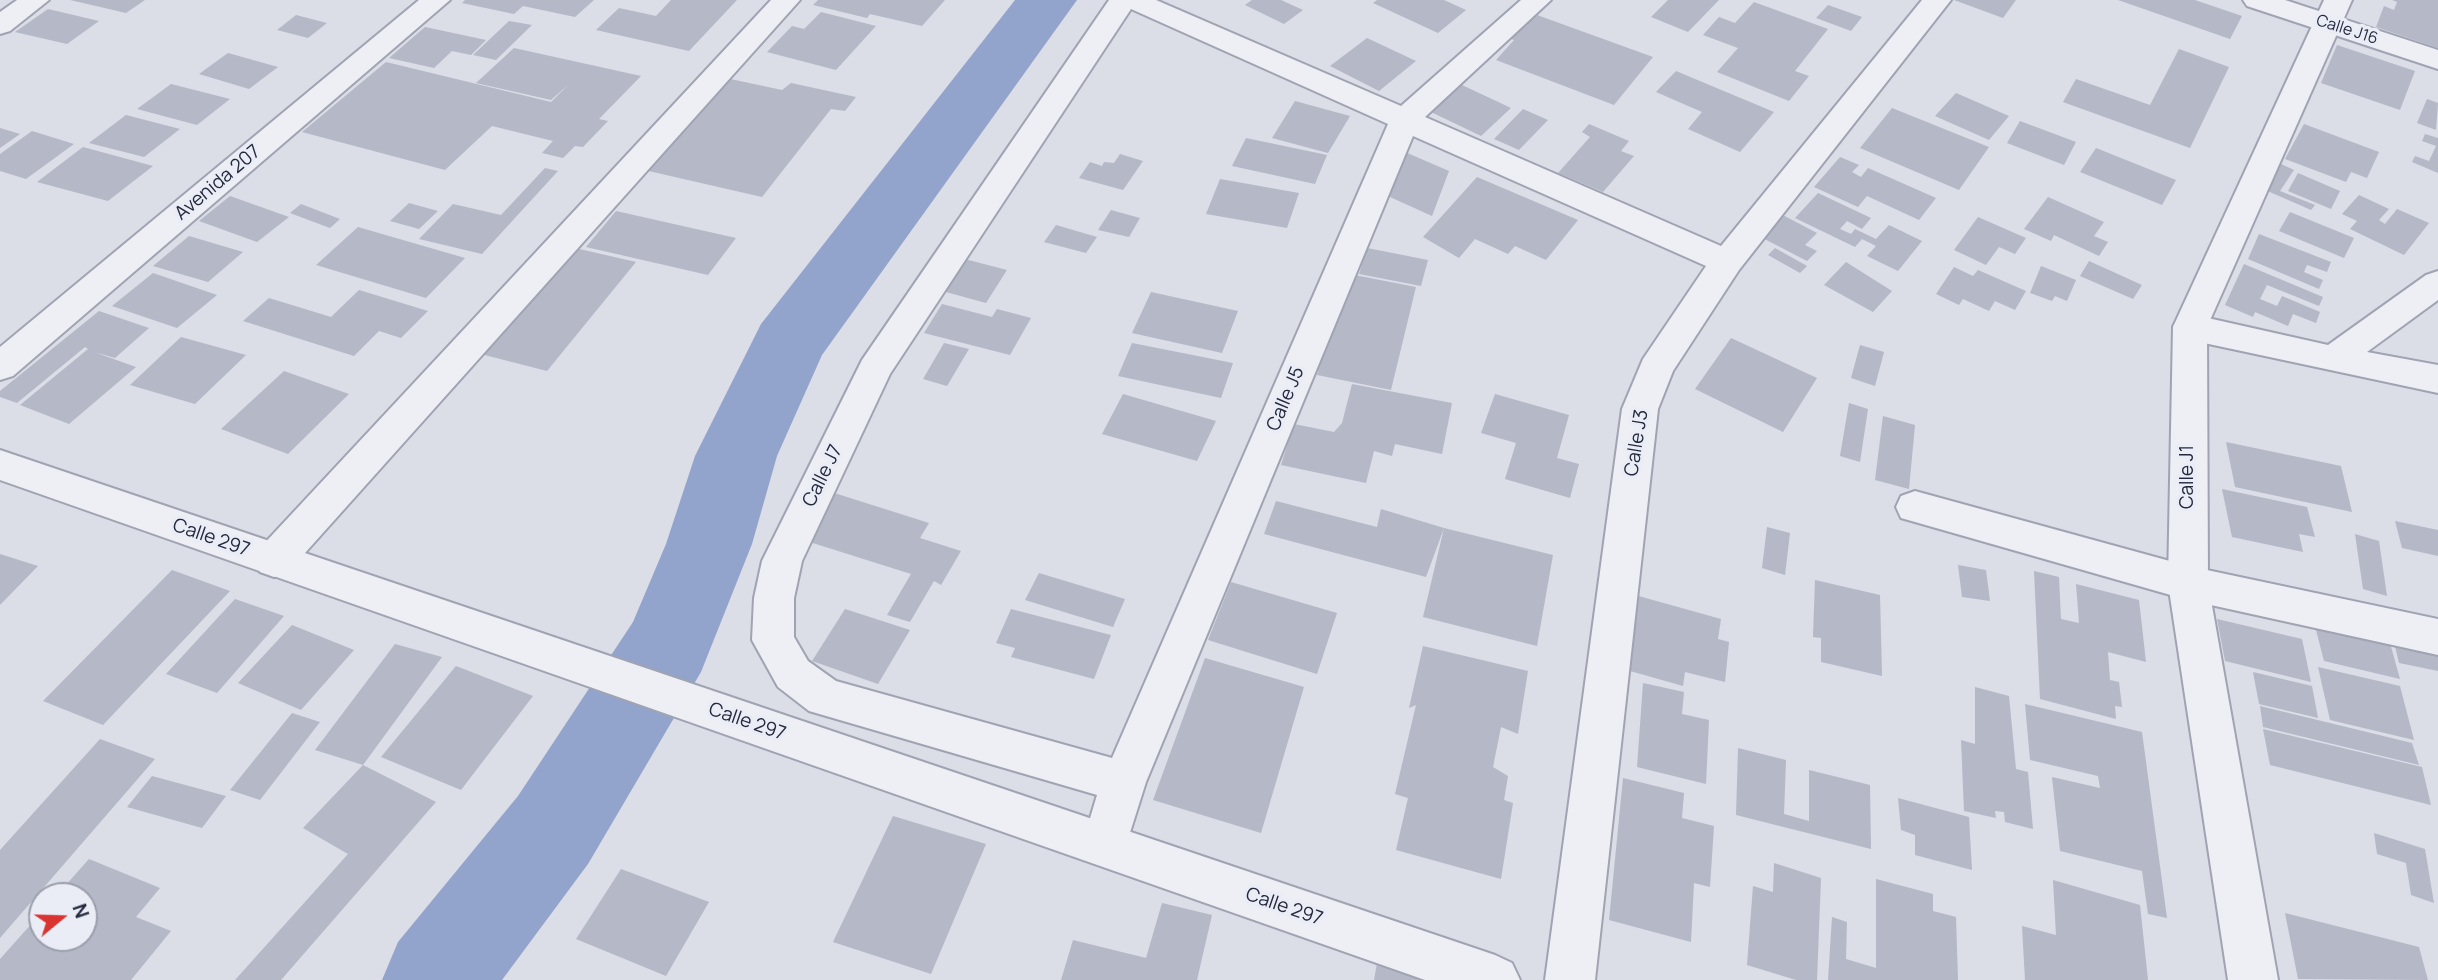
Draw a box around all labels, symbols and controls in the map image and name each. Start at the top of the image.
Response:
street label: Calle J16 [2314,11,2380,49]
street label: Avenida 207 [171,141,265,225]
street label: Calle J5 [1262,363,1310,435]
street label: Calle J3 [1620,408,1654,478]
street label: Calle J7 [798,441,848,511]
street label: Calle J1 [2177,445,2199,509]
street label: Calle 297 [170,514,252,562]
street label: Calle 297 [706,698,788,746]
north arrow [28,882,98,952]
street label: Calle 297 [1243,883,1325,931]
text: N [66,900,95,922]

